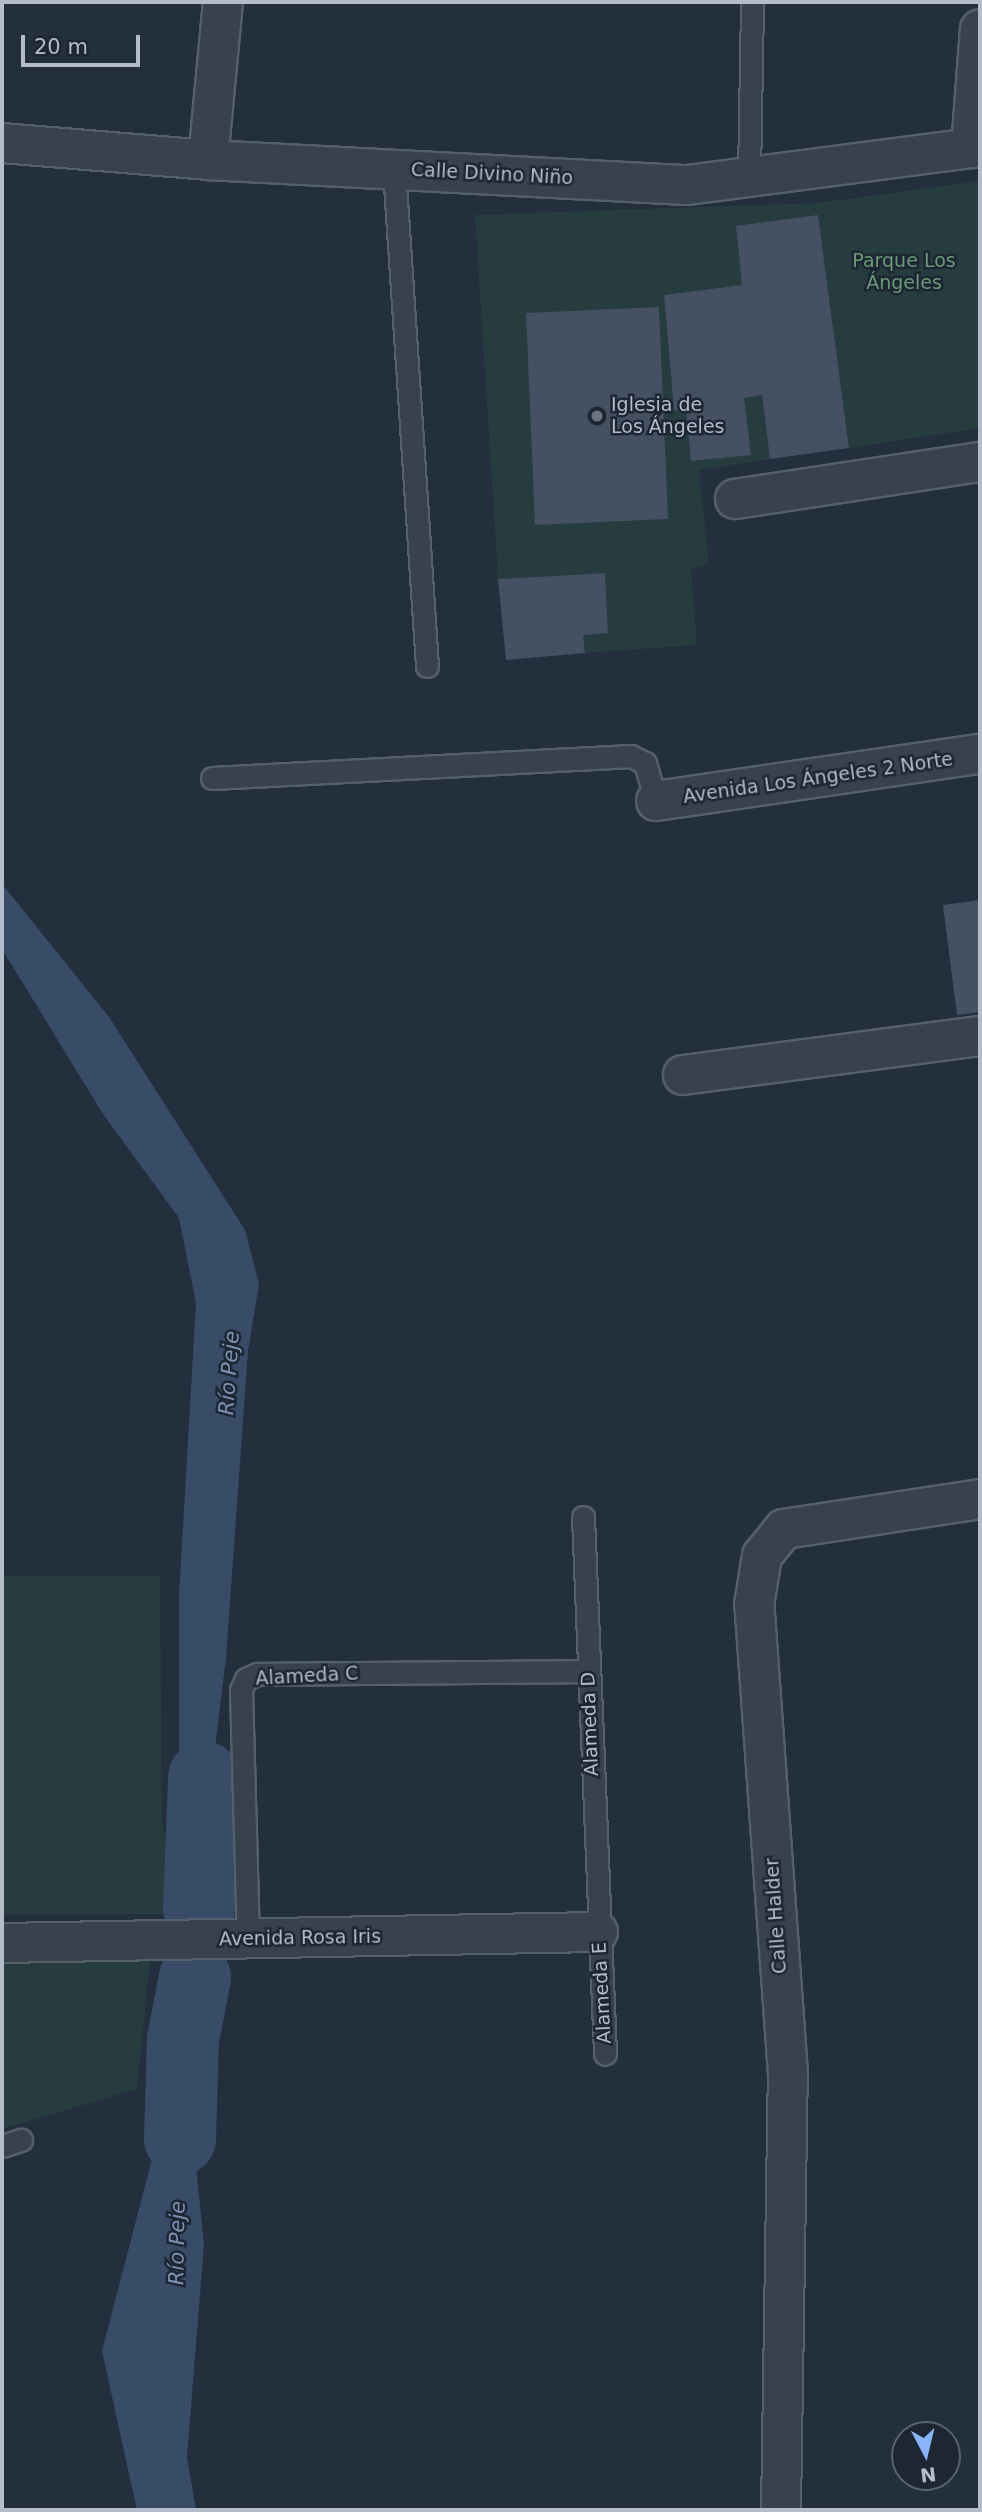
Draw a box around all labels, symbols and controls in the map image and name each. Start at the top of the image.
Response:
scale bar [24,21,144,65]
text: 20 m [34,35,88,59]
street label: Calle Divino Niño [410,158,574,190]
park label: Parque Los Ángeles [852,250,956,294]
place label: Iglesia de Los Ángeles [611,394,724,438]
marker: Iglesia de Los Ángeles [589,408,605,424]
street label: Avenida Los Ángeles 2 Norte [682,748,954,808]
water label: Río Peje [213,1330,245,1416]
street label: Alameda C [255,1662,359,1690]
street label: Alameda D [577,1671,603,1777]
street label: Calle Halder [761,1857,791,1975]
street label: Avenida Rosa Iris [219,1925,381,1951]
street label: Alameda E [588,1942,616,2044]
water label: Río Peje [164,2201,190,2285]
north arrow [891,2421,961,2491]
text: N [919,2463,938,2487]

